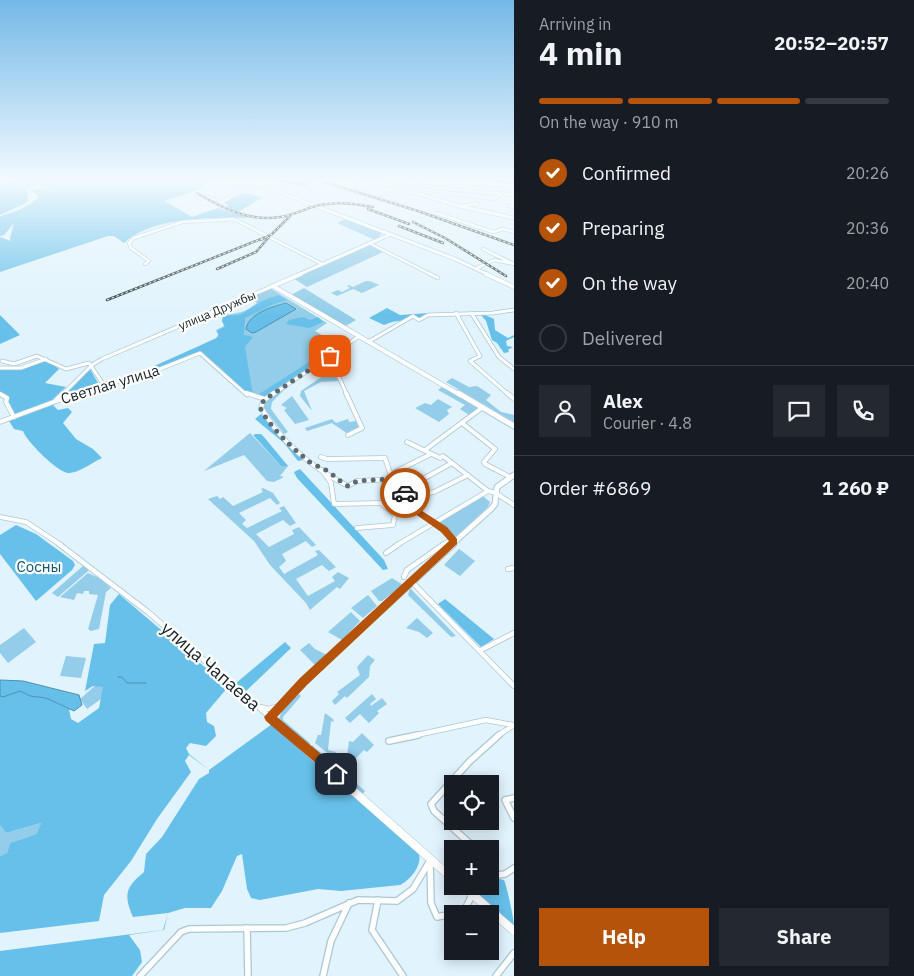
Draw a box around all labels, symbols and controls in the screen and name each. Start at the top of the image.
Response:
text: Arriving in [539,14,611,34]
text: 20:52–20:57 [774,31,889,55]
text: 4 min [539,32,623,74]
text: On the way · 910 m [539,112,678,132]
icon: check [539,159,567,187]
text: Confirmed [582,161,671,185]
text: 20:26 [846,163,889,183]
icon: check [539,214,567,242]
text: Preparing [582,216,664,240]
text: 20:36 [846,218,889,238]
icon: check [539,269,567,297]
text: On the way [582,271,677,295]
text: 20:40 [846,273,889,293]
street label: улица Дружбы [176,287,258,333]
text: Delivered [582,326,663,350]
pin [309,335,351,377]
icon: bag [316,342,344,370]
street label: Светлая улица [58,360,162,408]
button: person [539,385,591,437]
button: chat [773,385,825,437]
button: phone [837,385,889,437]
text: Alex [603,389,643,413]
text: Courier · 4.8 [603,413,692,433]
courier [380,468,430,518]
text: Order #6869 [539,476,651,500]
text: 1 260 ₽ [822,476,889,500]
icon: car [391,479,419,507]
park label: Сосны [17,557,61,576]
street label: улица Чапаева [156,616,266,716]
pin [315,753,357,795]
icon: home [322,760,350,788]
map controls [444,775,499,960]
button: locate [444,775,499,830]
button: + [444,840,499,895]
button: − [444,905,499,960]
button: Help [539,908,709,966]
button: Share [719,908,889,966]

